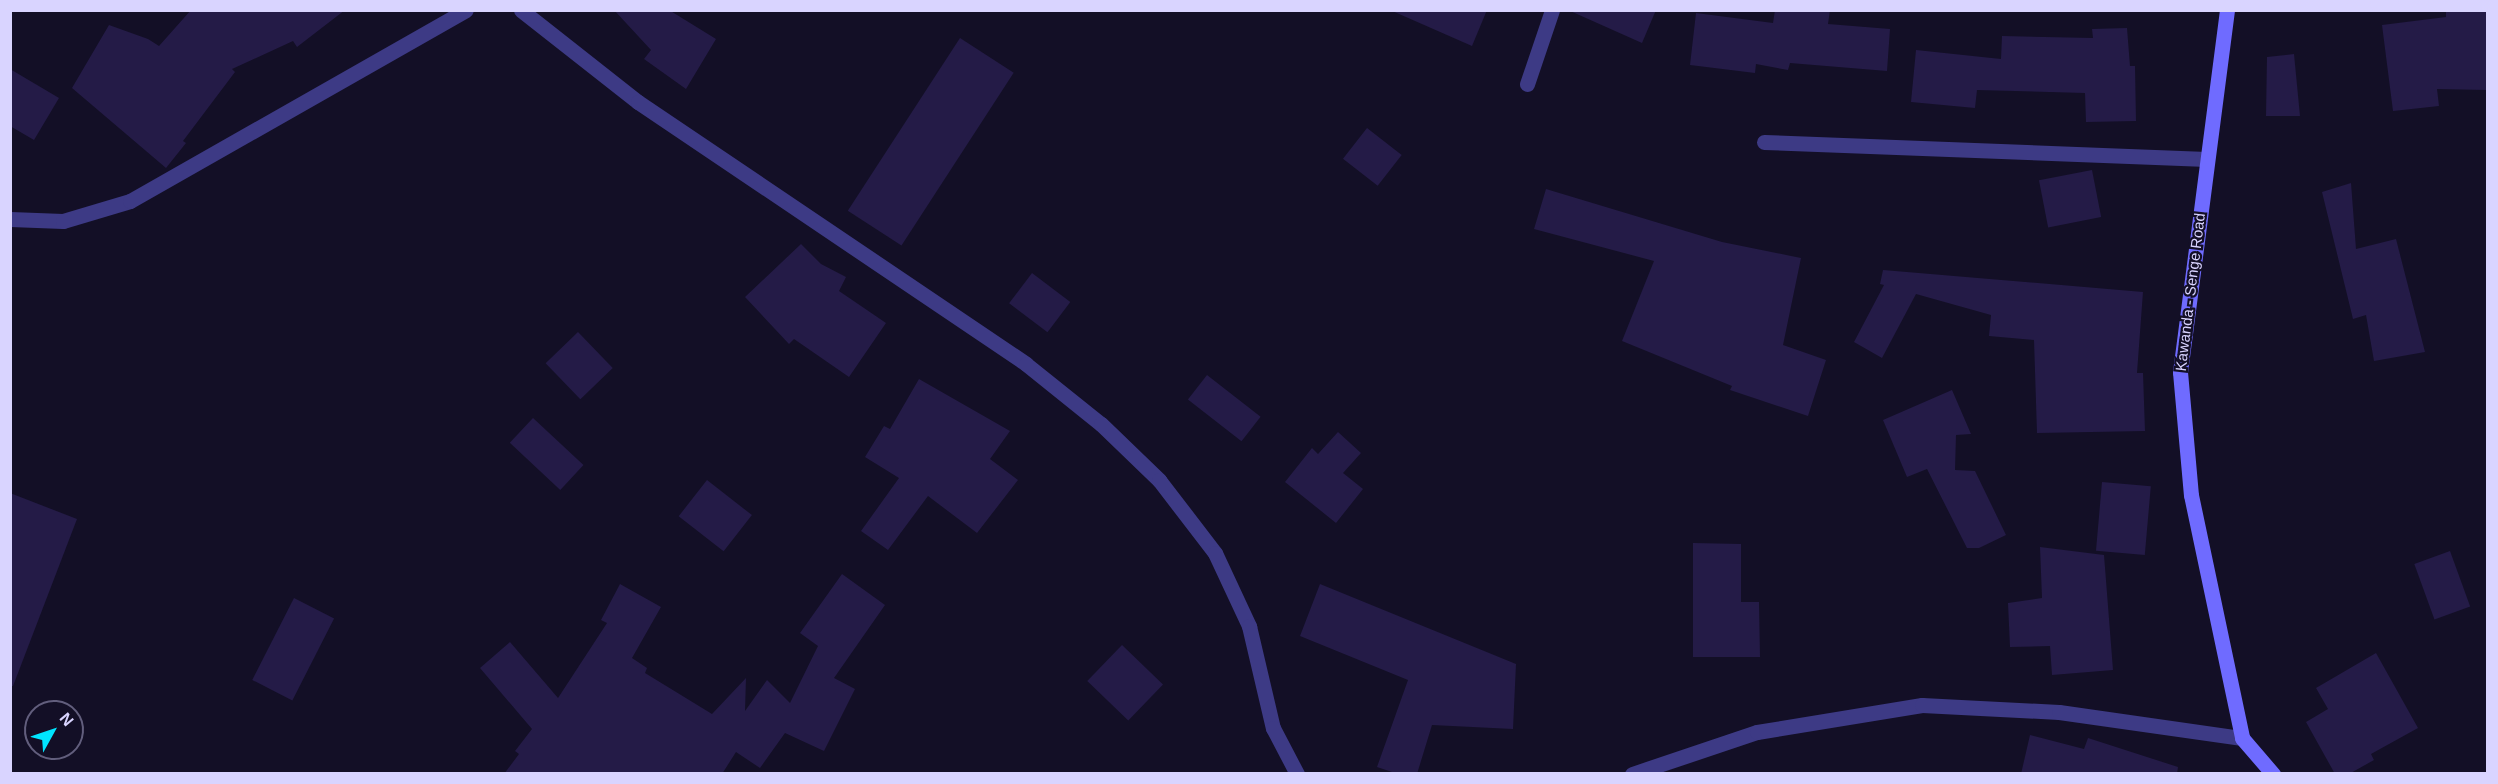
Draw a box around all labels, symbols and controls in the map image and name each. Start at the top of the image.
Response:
street label: Kawanda - Senge Road [2171,212,2209,372]
north arrow [24,700,84,760]
text: N [56,710,77,729]

